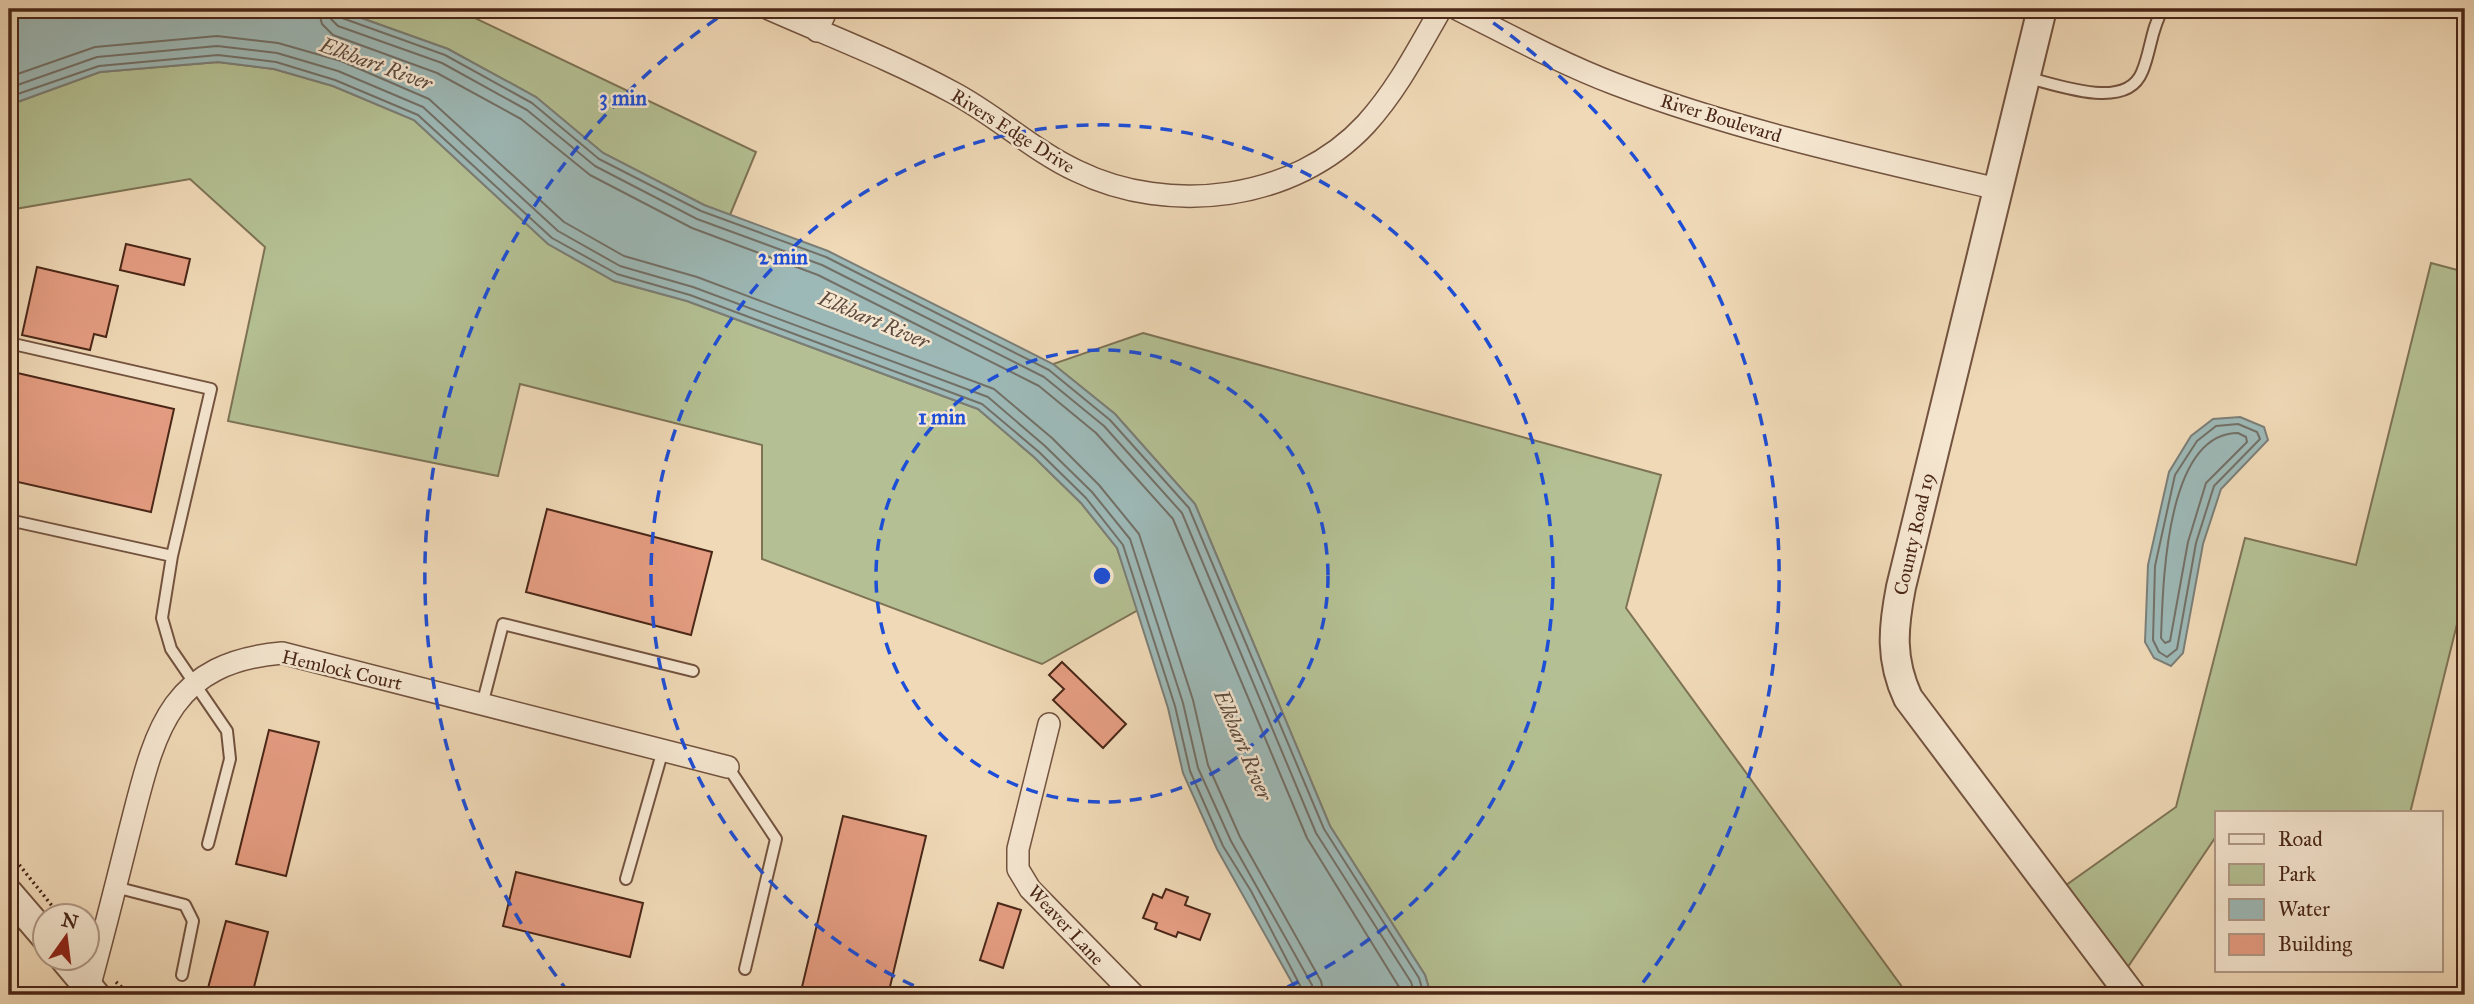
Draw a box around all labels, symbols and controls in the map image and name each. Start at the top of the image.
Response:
water label: Elkhart River [315,31,437,97]
street label: Rivers Edge Drive [946,84,1079,179]
text: 3 min [599,85,647,111]
street label: River Boulevard [1658,89,1785,147]
text: 2 min [758,244,808,270]
water label: Elkhart River [814,285,935,355]
text: 1 min [918,404,966,430]
street label: County Road 19 [1889,471,1939,597]
centre of rings [1090,564,1114,588]
street label: Hemlock Court [280,645,405,695]
water label: Elkhart River [1208,685,1278,806]
legend [2215,811,2442,972]
text: Road [2278,826,2323,852]
text: Park [2278,861,2316,887]
street label: Weaver Lane [1023,880,1109,970]
text: Water [2278,896,2330,922]
north arrow [32,902,102,972]
text: N [59,908,81,934]
text: Building [2278,931,2352,957]

